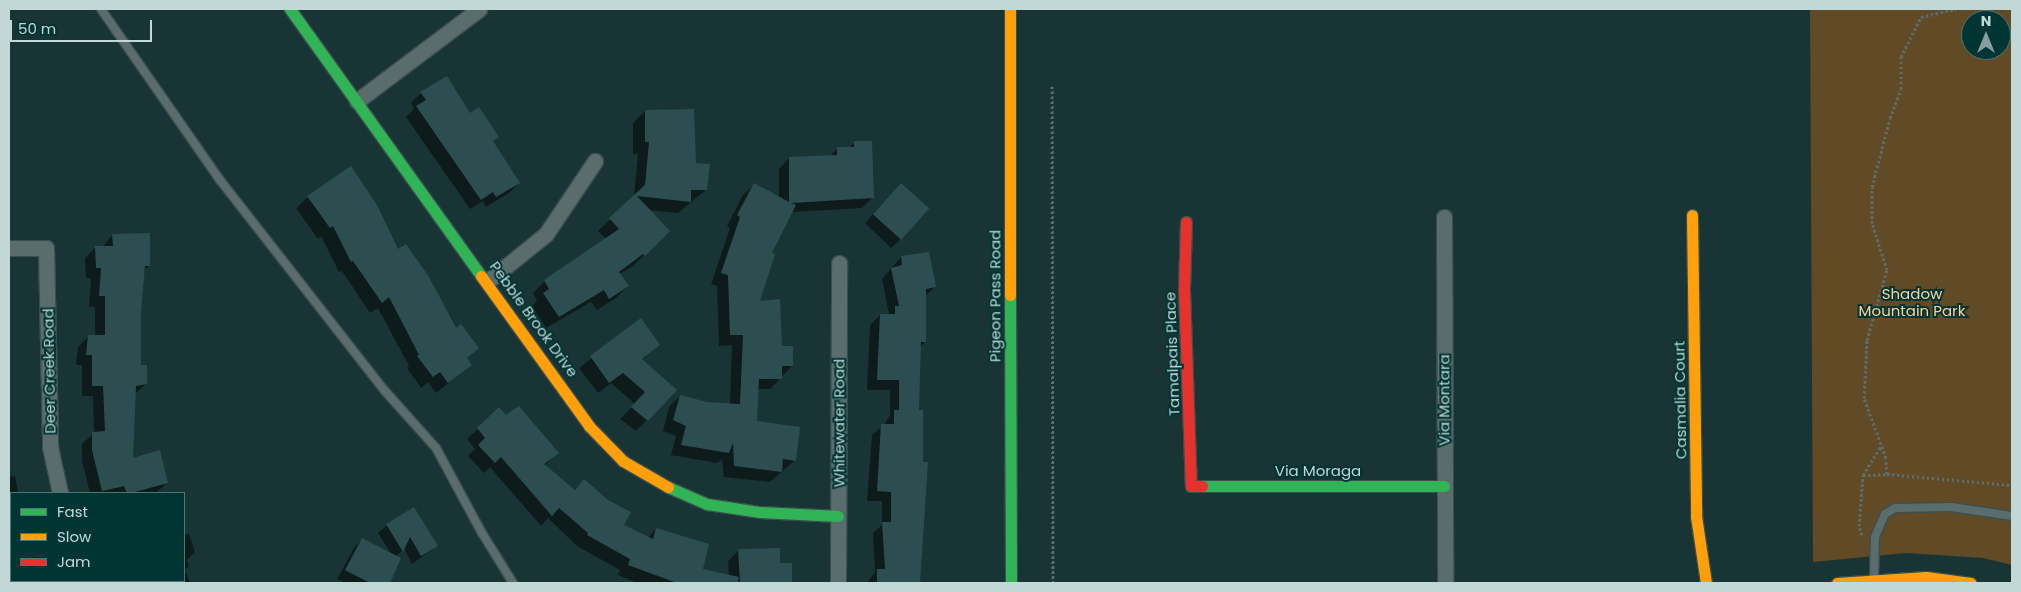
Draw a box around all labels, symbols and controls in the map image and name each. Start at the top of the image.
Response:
scale bar [12,10,155,42]
north arrow [1961,10,2011,60]
text: N [1981,11,1991,31]
text: 50 m [18,18,56,39]
street label: Pigeon Pass Road [986,230,1004,362]
street label: Pebble Brook Drive [486,258,582,380]
park label: Shadow Mountain Park [1859,284,1965,319]
street label: Tamalpais Place [1161,292,1183,416]
street label: Deer Creek Road [39,308,59,434]
street label: Casmalia Court [1670,341,1690,459]
street label: Via Montara [1435,354,1453,446]
street label: Whitewater Road [830,359,848,487]
street label: Via Moraga [1275,462,1361,480]
legend [10,492,185,582]
text: Fast [57,501,88,522]
text: Slow [57,526,91,547]
text: Jam [57,551,91,572]

